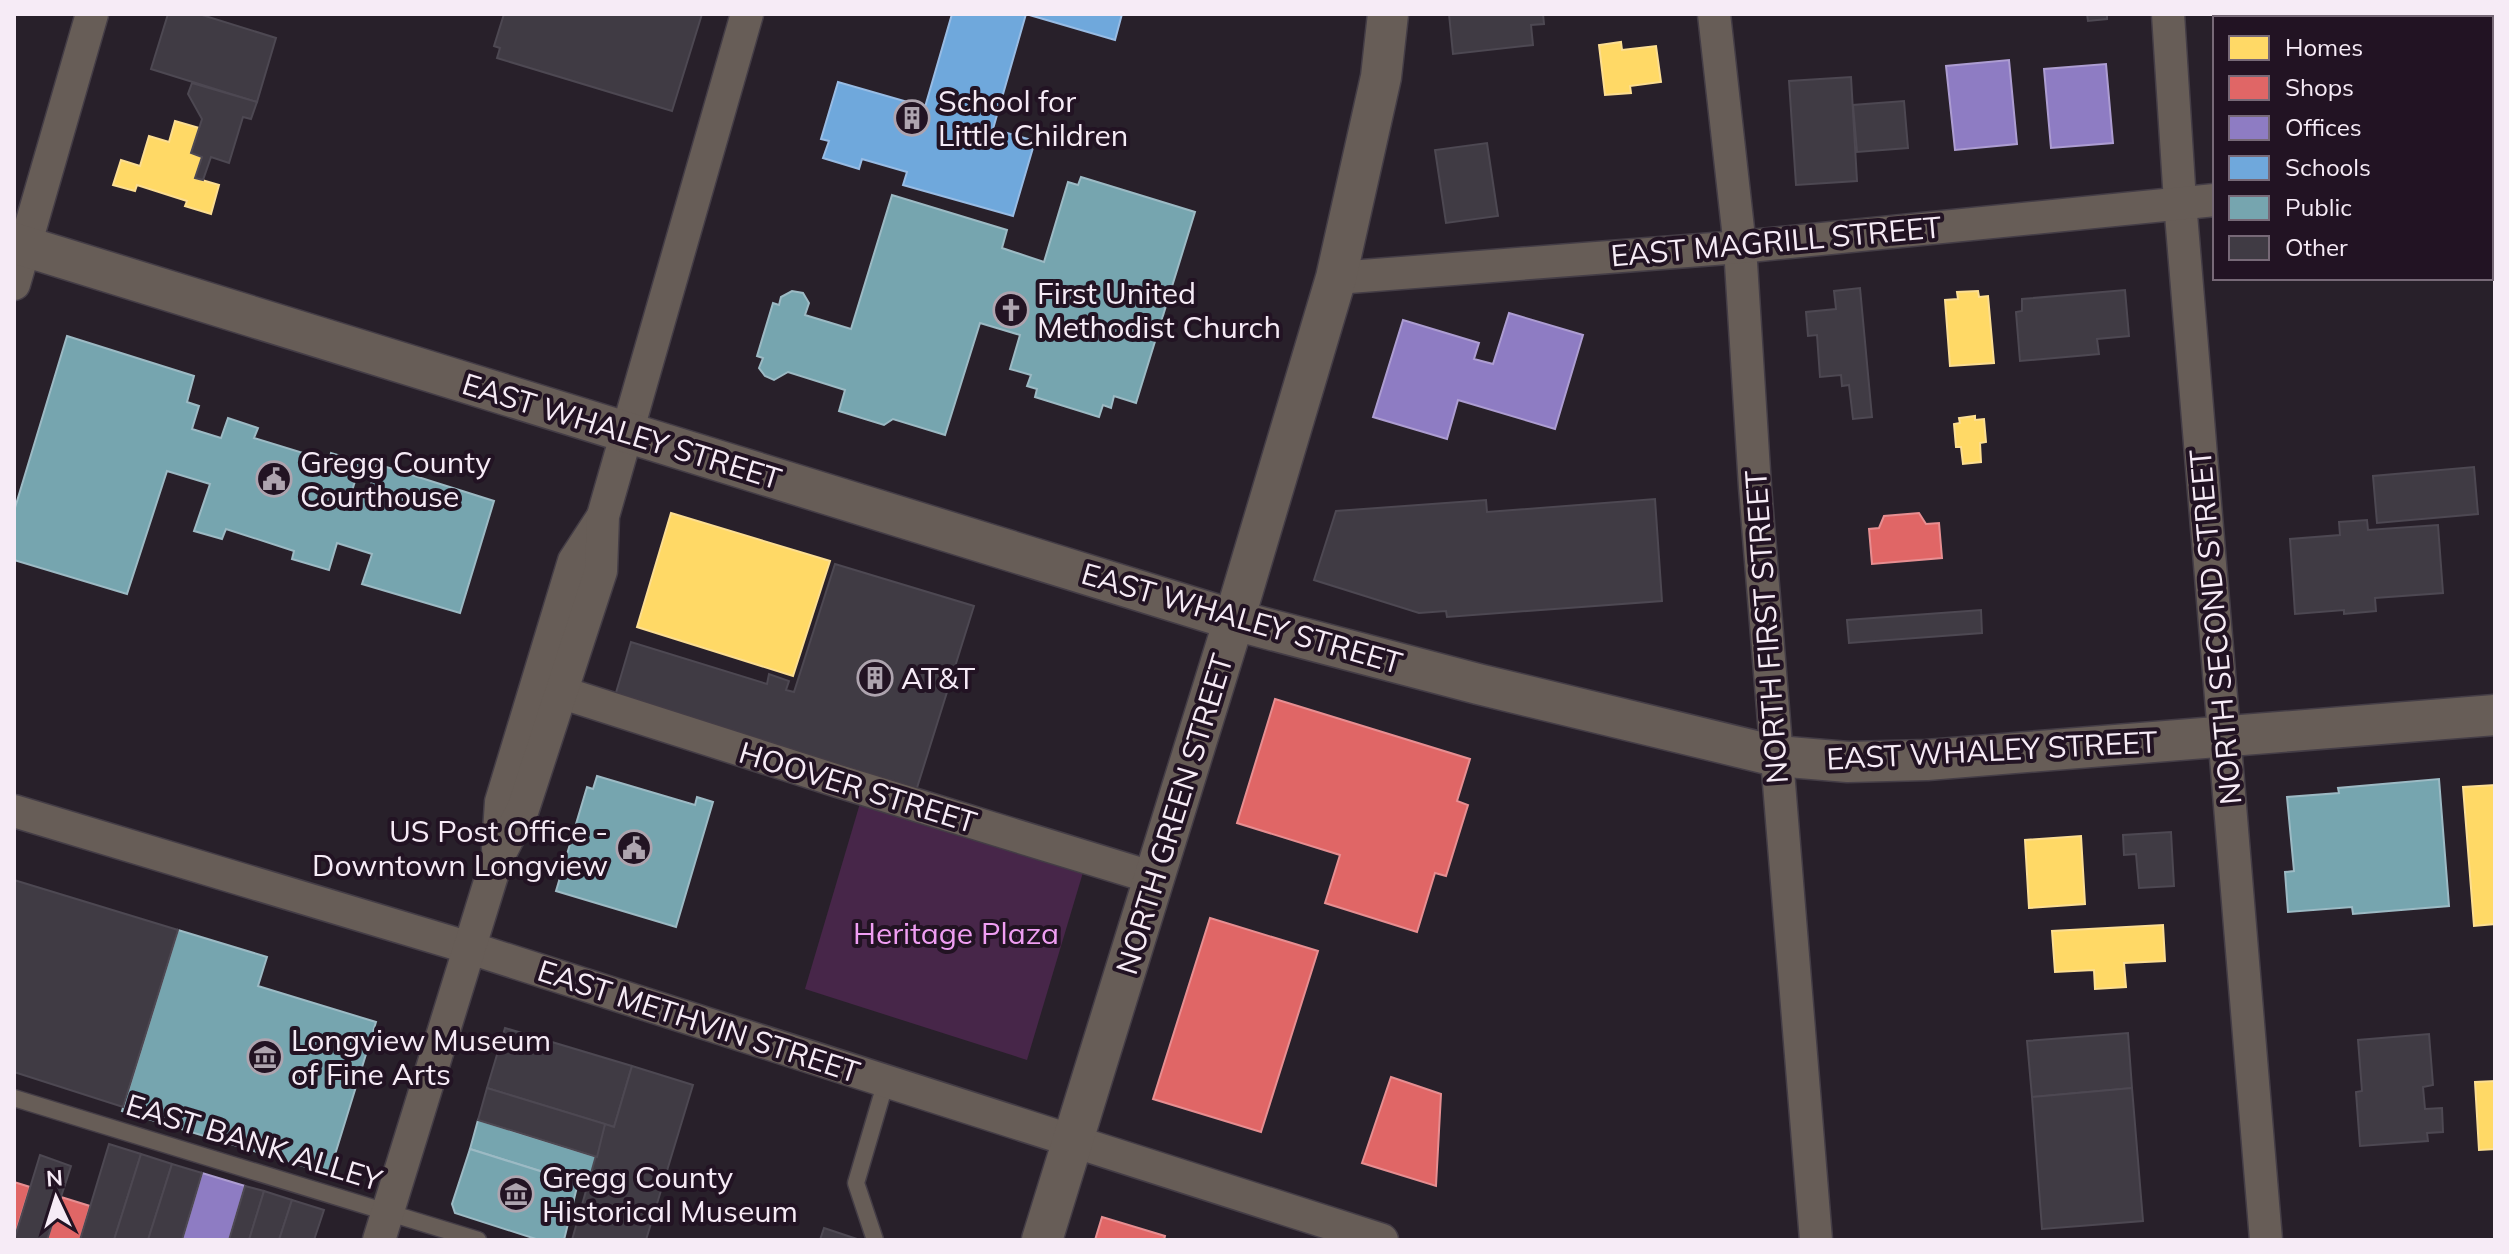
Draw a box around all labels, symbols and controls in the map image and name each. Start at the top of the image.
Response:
legend [2213,16,2493,280]
text: Homes [2285,32,2363,62]
text: Shops [2285,72,2354,102]
place label: School for Little Children [938,82,1128,154]
building icon: School for Little Children [893,99,931,137]
text: Offices [2285,112,2362,142]
text: Schools [2285,152,2371,182]
text: Public [2285,192,2352,222]
street label: EAST MAGRILL STREET [1609,208,1943,274]
text: Other [2285,232,2348,262]
place label: First United Methodist Church [1037,274,1281,346]
church icon: First United Methodist Church [992,291,1030,329]
street label: EAST WHALEY STREET [458,364,786,498]
place label: Gregg County Courthouse [300,443,491,515]
street label: NORTH SECOND STREET [2181,448,2249,806]
public building icon: Gregg County Courthouse [255,460,293,498]
street label: NORTH FIRST STREET [1736,469,1796,785]
street label: EAST WHALEY STREET [1077,554,1407,682]
street label: NORTH GREEN STREET [1107,649,1241,979]
building icon: AT&T [856,659,894,697]
place label: AT&T [901,659,975,697]
street label: EAST WHALEY STREET [1825,722,2159,778]
street label: HOOVER STREET [735,733,981,841]
place label: US Post Office - Downtown Longview [312,812,608,884]
public building icon: US Post Office - Downtown Longview [615,829,653,867]
park label: Heritage Plaza [853,914,1059,952]
street label: EAST METHVIN STREET [533,951,865,1091]
place label: Longview Museum of Fine Arts [291,1021,551,1093]
museum icon: Longview Museum of Fine Arts [246,1038,284,1076]
street label: EAST BANK ALLEY [122,1085,387,1199]
north arrow [16,1158,96,1238]
place label: Gregg County Historical Museum [542,1158,798,1230]
text: N [45,1164,64,1193]
museum icon: Gregg County Historical Museum [497,1175,535,1213]

